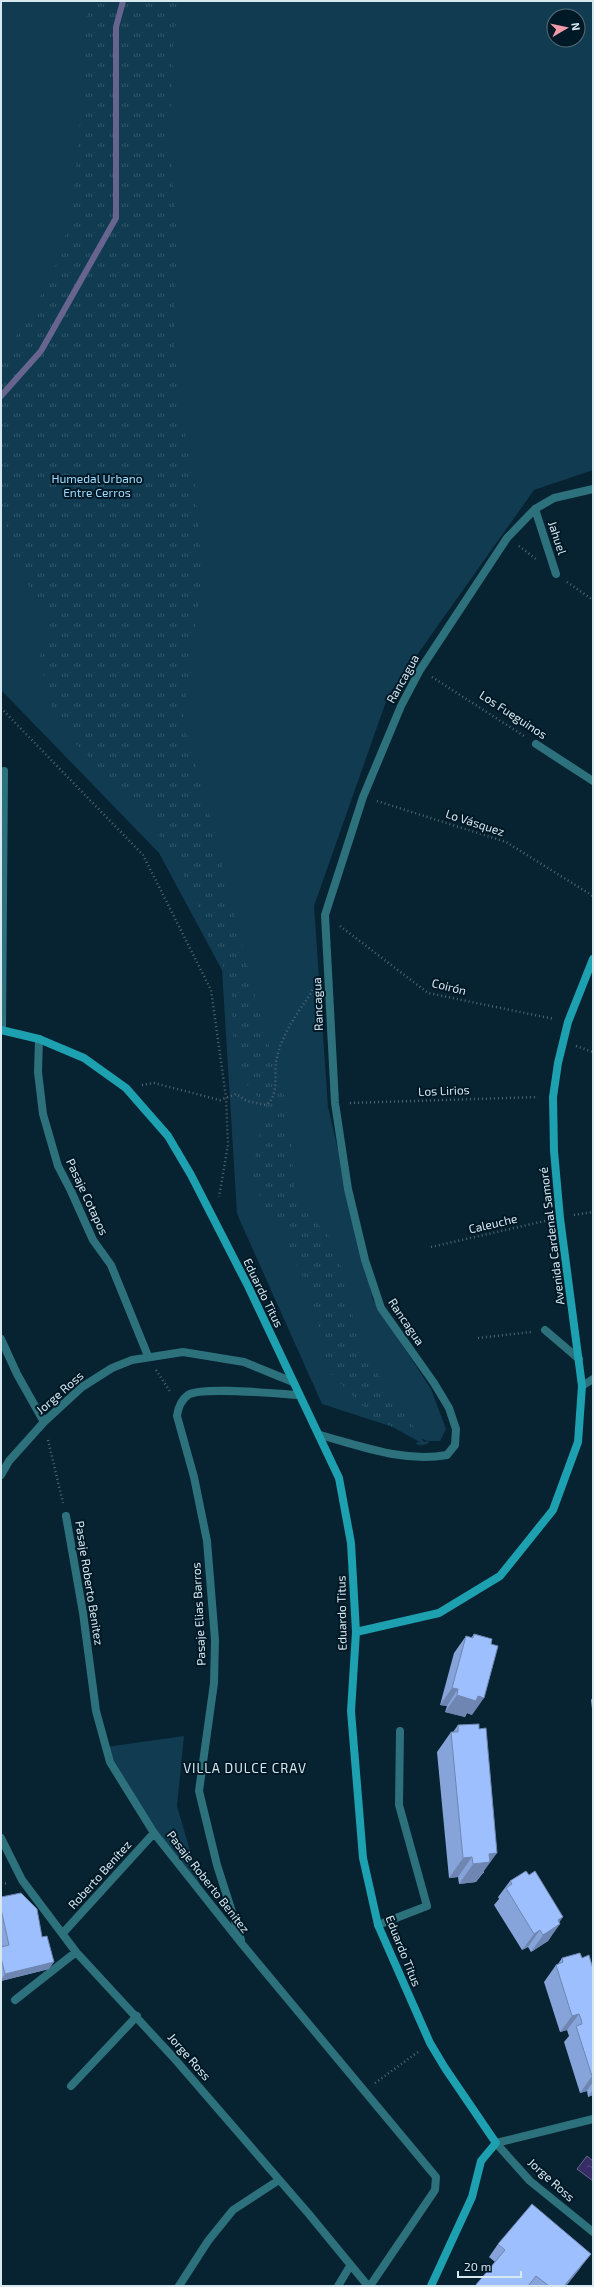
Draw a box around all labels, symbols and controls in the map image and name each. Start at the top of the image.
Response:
north arrow [546,8,586,48]
text: N [569,21,583,31]
park label: Humedal Urbano Entre Cerros [51,471,143,499]
street label: Jahuel [546,519,570,557]
street label: Rancagua [383,652,421,705]
street label: Los Fueguinos [477,687,550,741]
street label: Lo Vásquez [444,806,507,838]
street label: Coirón [431,975,468,997]
street label: Rancagua [309,977,325,1031]
street label: Los Lirios [418,1082,470,1098]
street label: Pasaje Cotapos [63,1156,112,1238]
street label: Avenida Cardenal Samoré [536,1166,566,1306]
street label: Caleuche [467,1211,518,1235]
street label: Eduardo Titus [241,1256,287,1329]
street label: Rancagua [386,1295,428,1348]
street label: Jorge Ross [33,1368,86,1416]
street label: Pasaje Roberto Benitez [72,1520,107,1646]
street label: Pasaje Elias Barros [188,1562,209,1666]
street label: Eduardo Titus [333,1575,349,1651]
district label: VILLA DULCE CRAV [183,1760,307,1776]
street label: Pasaje Roberto Benitez [164,1828,253,1936]
street label: Roberto Benítez [65,1837,134,1911]
street label: Eduardo Titus [383,1913,425,1988]
street label: Jorge Ross [166,2030,214,2083]
street label: Jorge Ross [526,2155,578,2204]
scale bar [458,2253,521,2279]
text: 20 m [464,2259,491,2273]

